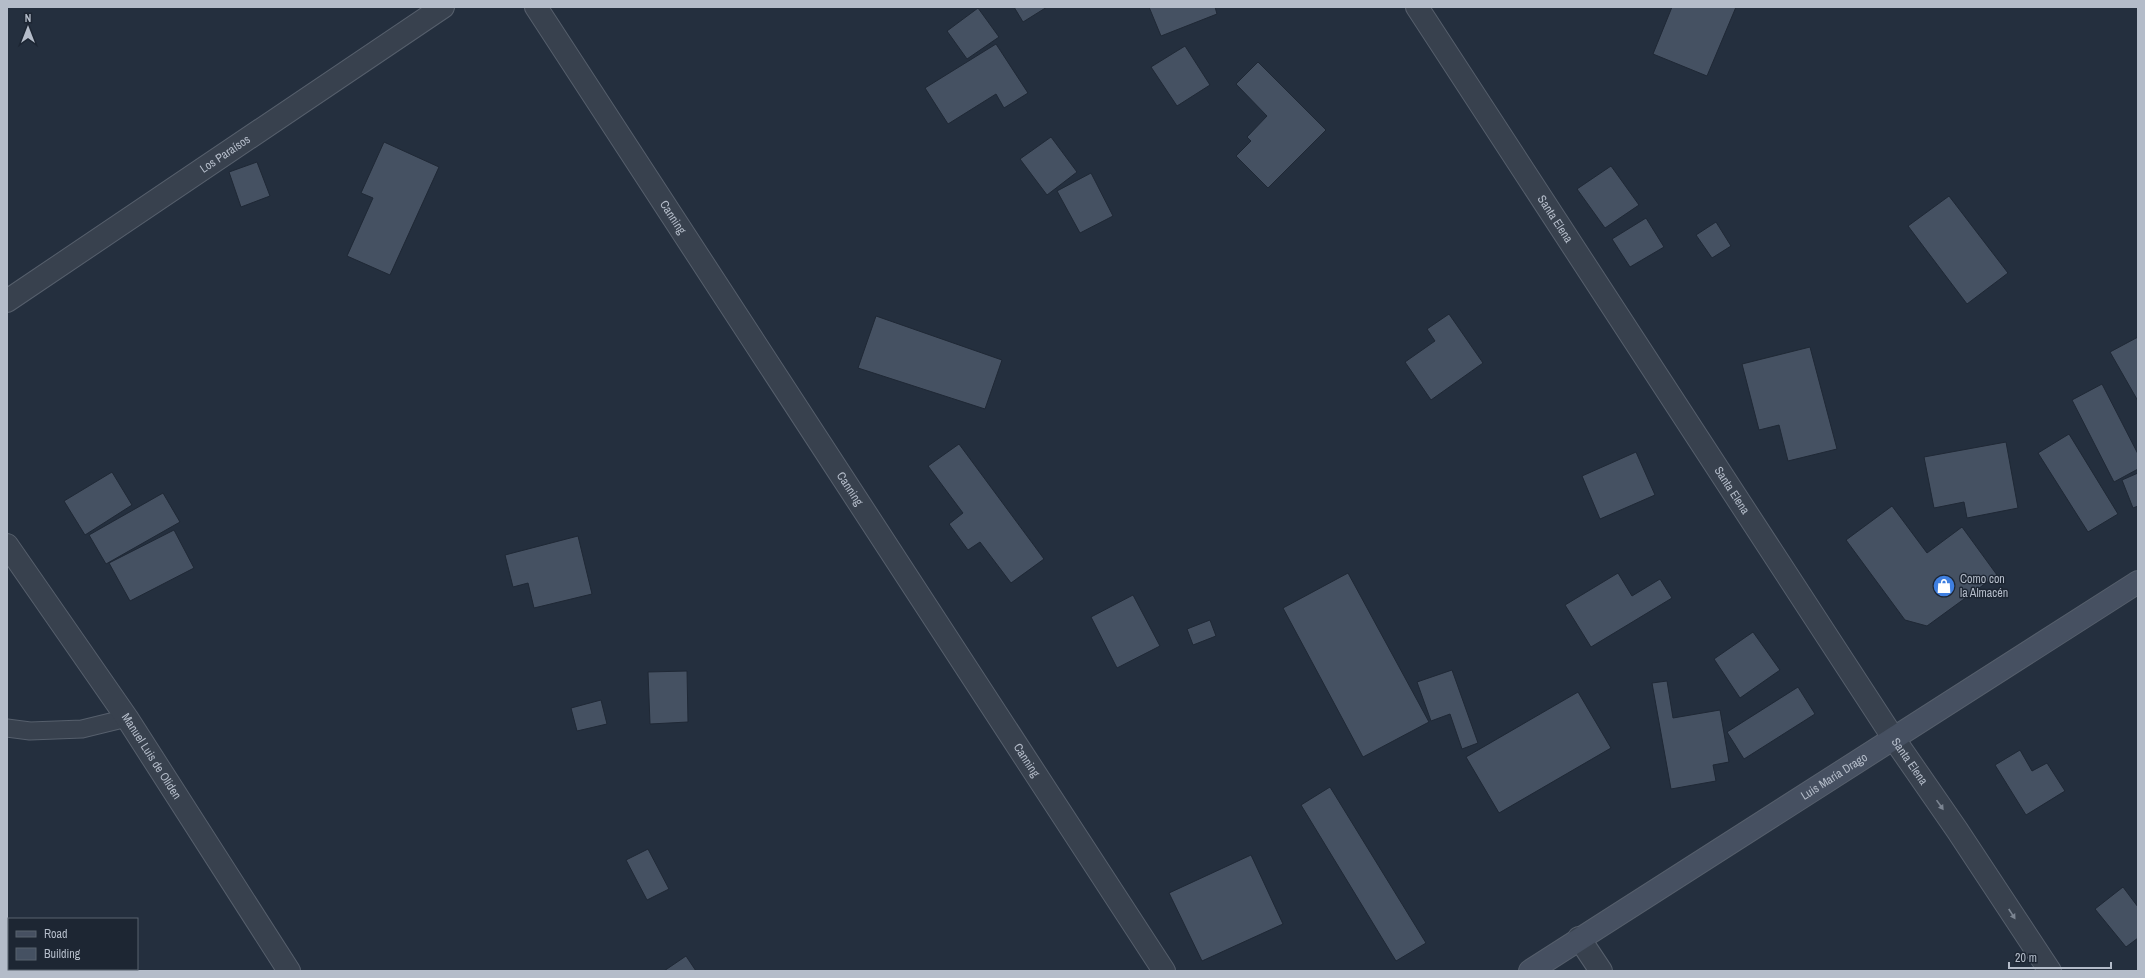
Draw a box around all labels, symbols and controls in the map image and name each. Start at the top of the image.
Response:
north arrow [8,8,48,48]
text: N [25,11,31,25]
street label: Los Paraísos [197,131,253,177]
street label: Santa Elena [1534,192,1577,246]
street label: Canning [656,197,690,238]
street label: Santa Elena [1711,464,1754,518]
street label: Canning [833,469,867,509]
place label: Como con la Almacén [1960,571,2008,601]
shop icon: Como con la Almacén [1931,573,1957,599]
street label: Manuel Luis de Oliden [118,710,185,802]
street label: Santa Elena [1888,735,1932,789]
street label: Canning [1010,740,1044,781]
street label: Luis María Drago [1798,749,1870,804]
one-way arrow [1936,800,1944,811]
one-way arrow [2008,908,2015,920]
legend [8,918,138,970]
text: Road [44,926,68,942]
scale bar [2009,944,2111,970]
text: Building [44,946,81,962]
text: 20 m [2015,950,2037,966]

